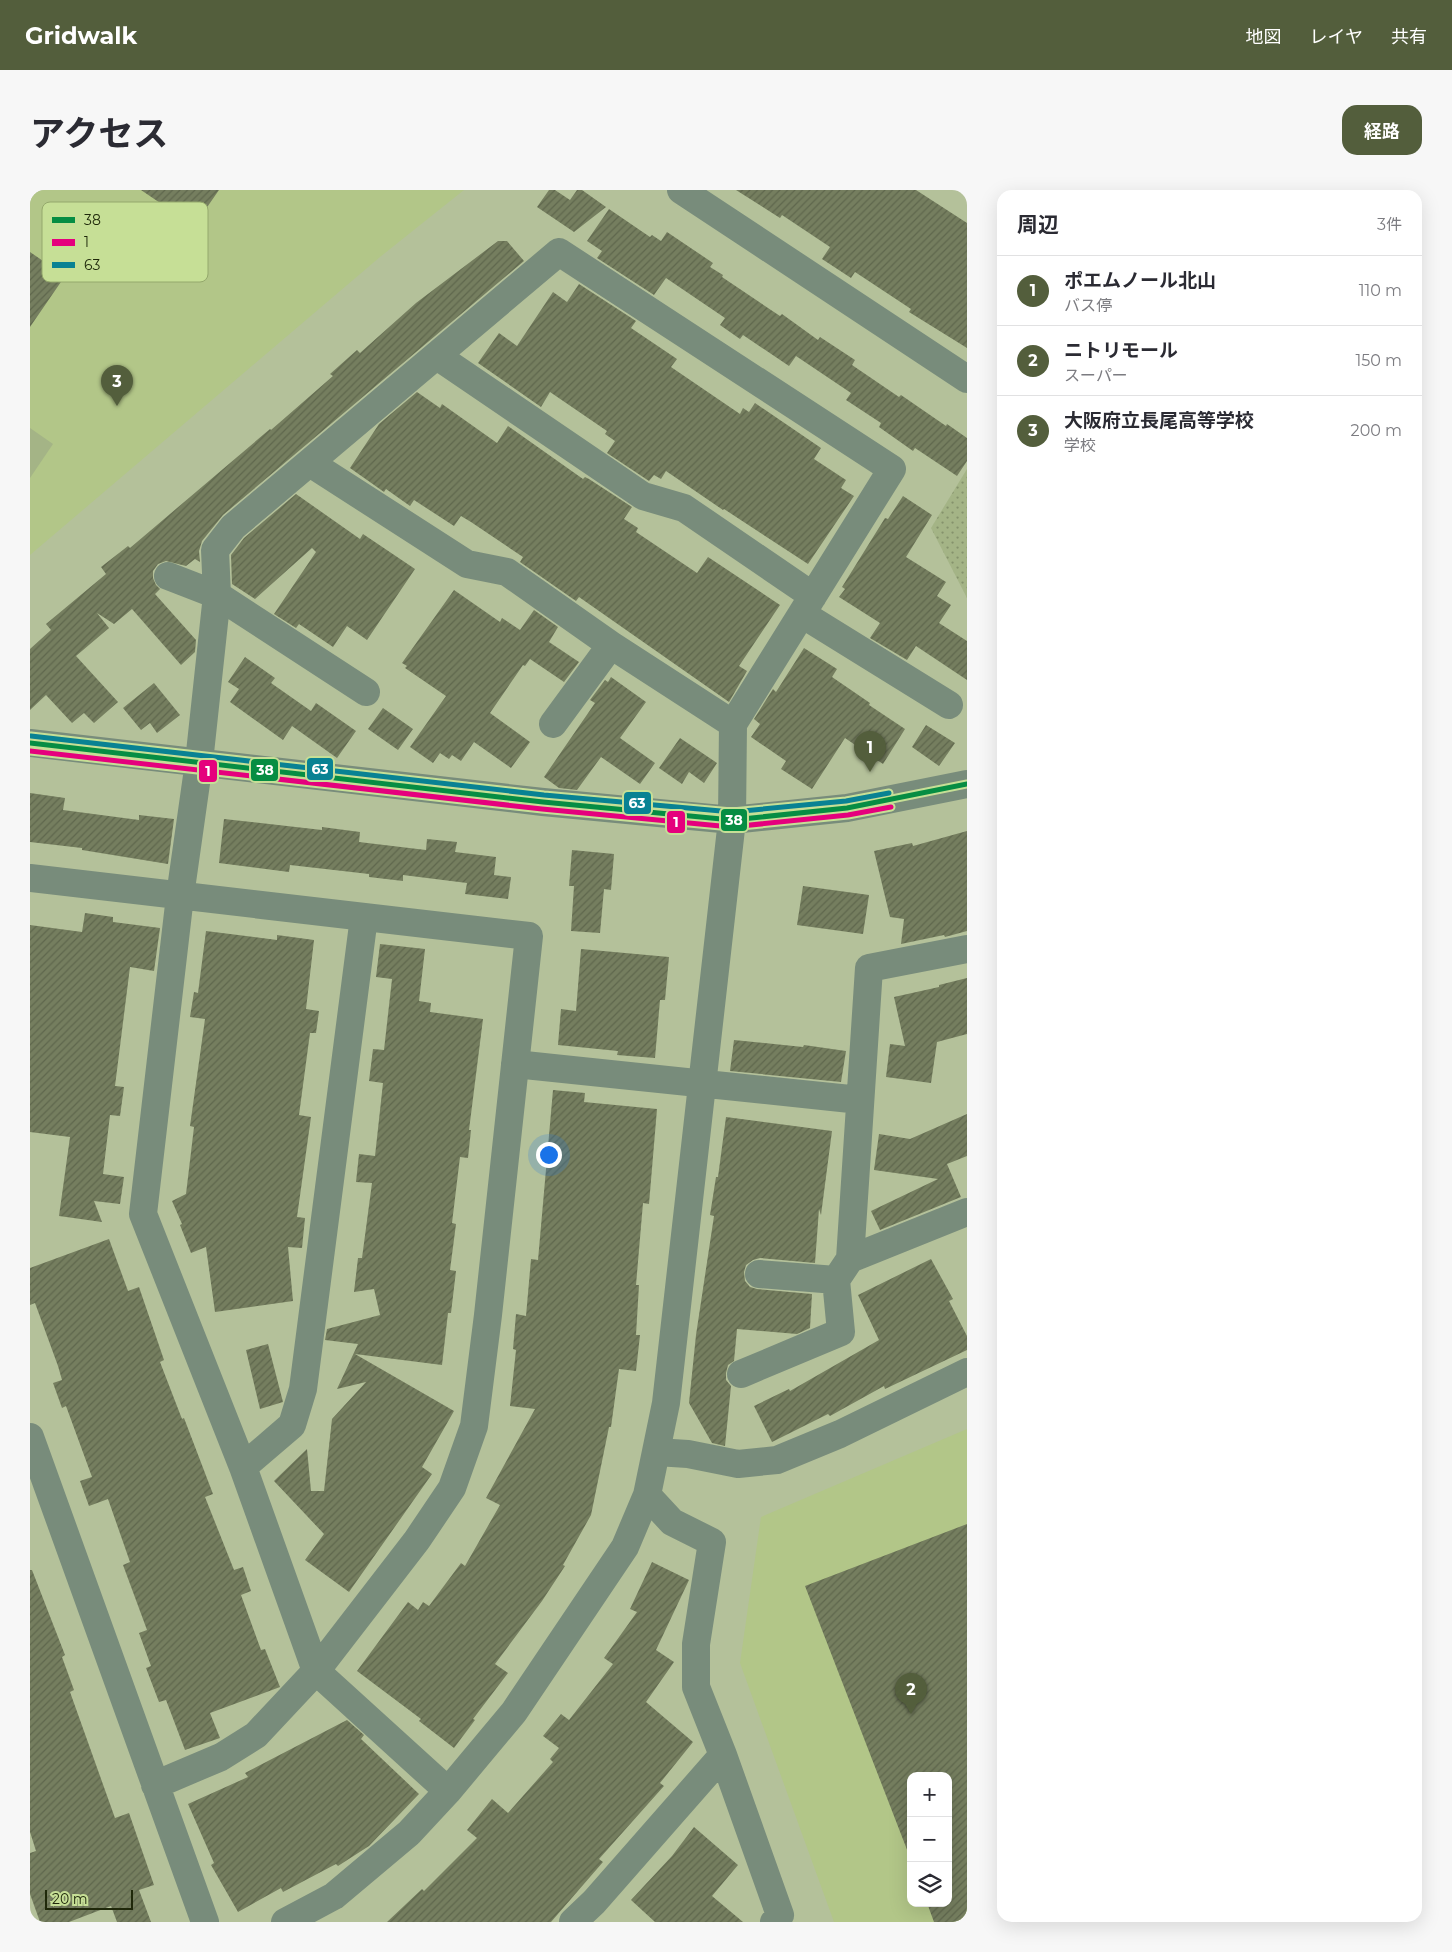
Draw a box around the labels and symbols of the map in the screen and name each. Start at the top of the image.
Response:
legend [42,202,208,282]
text: 38 [84,211,101,229]
text: 1 [84,233,89,251]
text: 63 [84,256,101,274]
pin: 3 [101,365,133,406]
pin: 1 [854,731,886,772]
line badge: 63 [306,757,334,781]
line badge: 38 [250,758,279,782]
line badge: 1 [198,759,218,783]
text: 63 [311,760,329,778]
text: 38 [255,761,274,779]
text: 1 [205,762,211,780]
line badge: 63 [623,791,652,815]
text: 63 [628,794,646,812]
line badge: 38 [720,808,748,832]
line badge: 1 [666,810,686,834]
text: 38 [724,811,743,829]
text: 1 [673,813,679,831]
your location [536,1142,562,1168]
pin: 2 [895,1673,927,1714]
scale bar [45,1887,132,1910]

